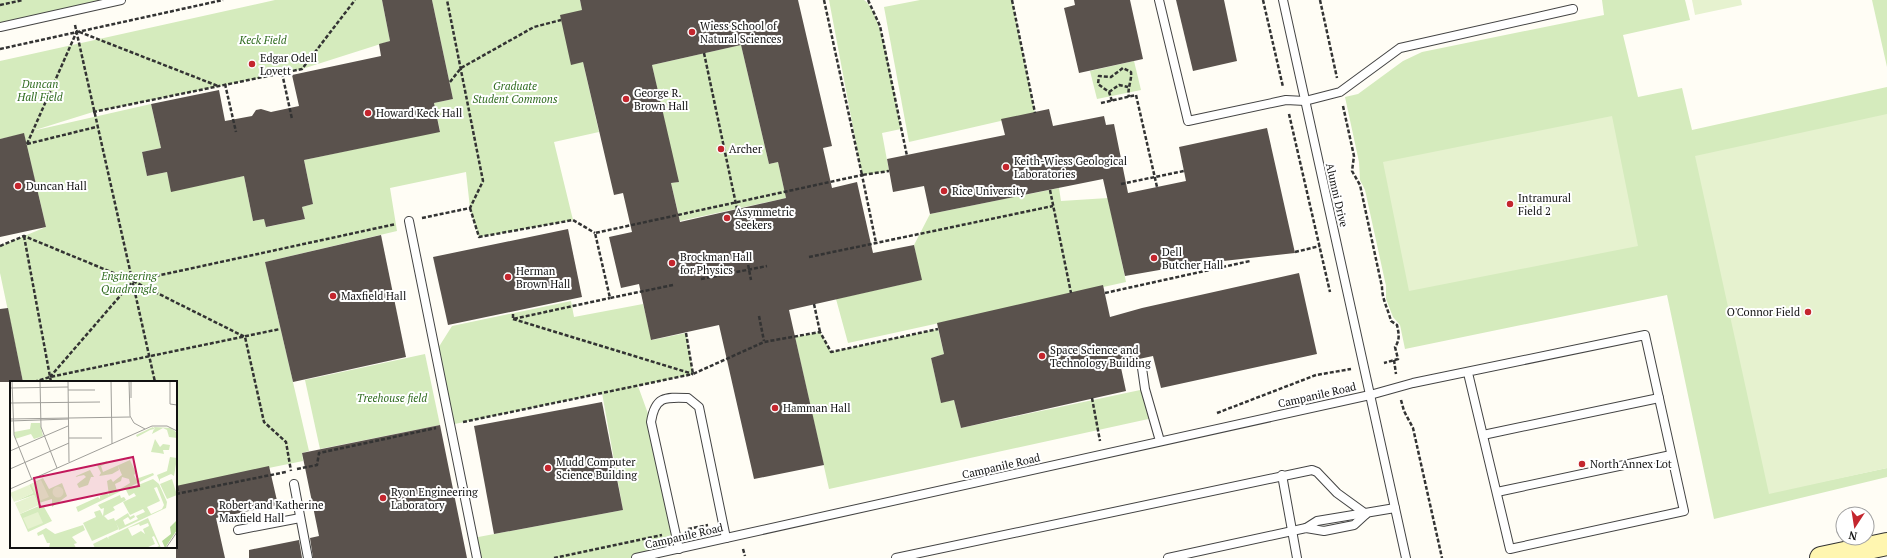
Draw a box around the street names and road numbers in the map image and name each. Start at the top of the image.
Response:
street label: Alumni Drive [1323,162,1351,229]
street label: Campanile Road [1277,379,1357,411]
street label: Campanile Road [961,450,1041,482]
street label: Campanile Road [644,520,724,552]

